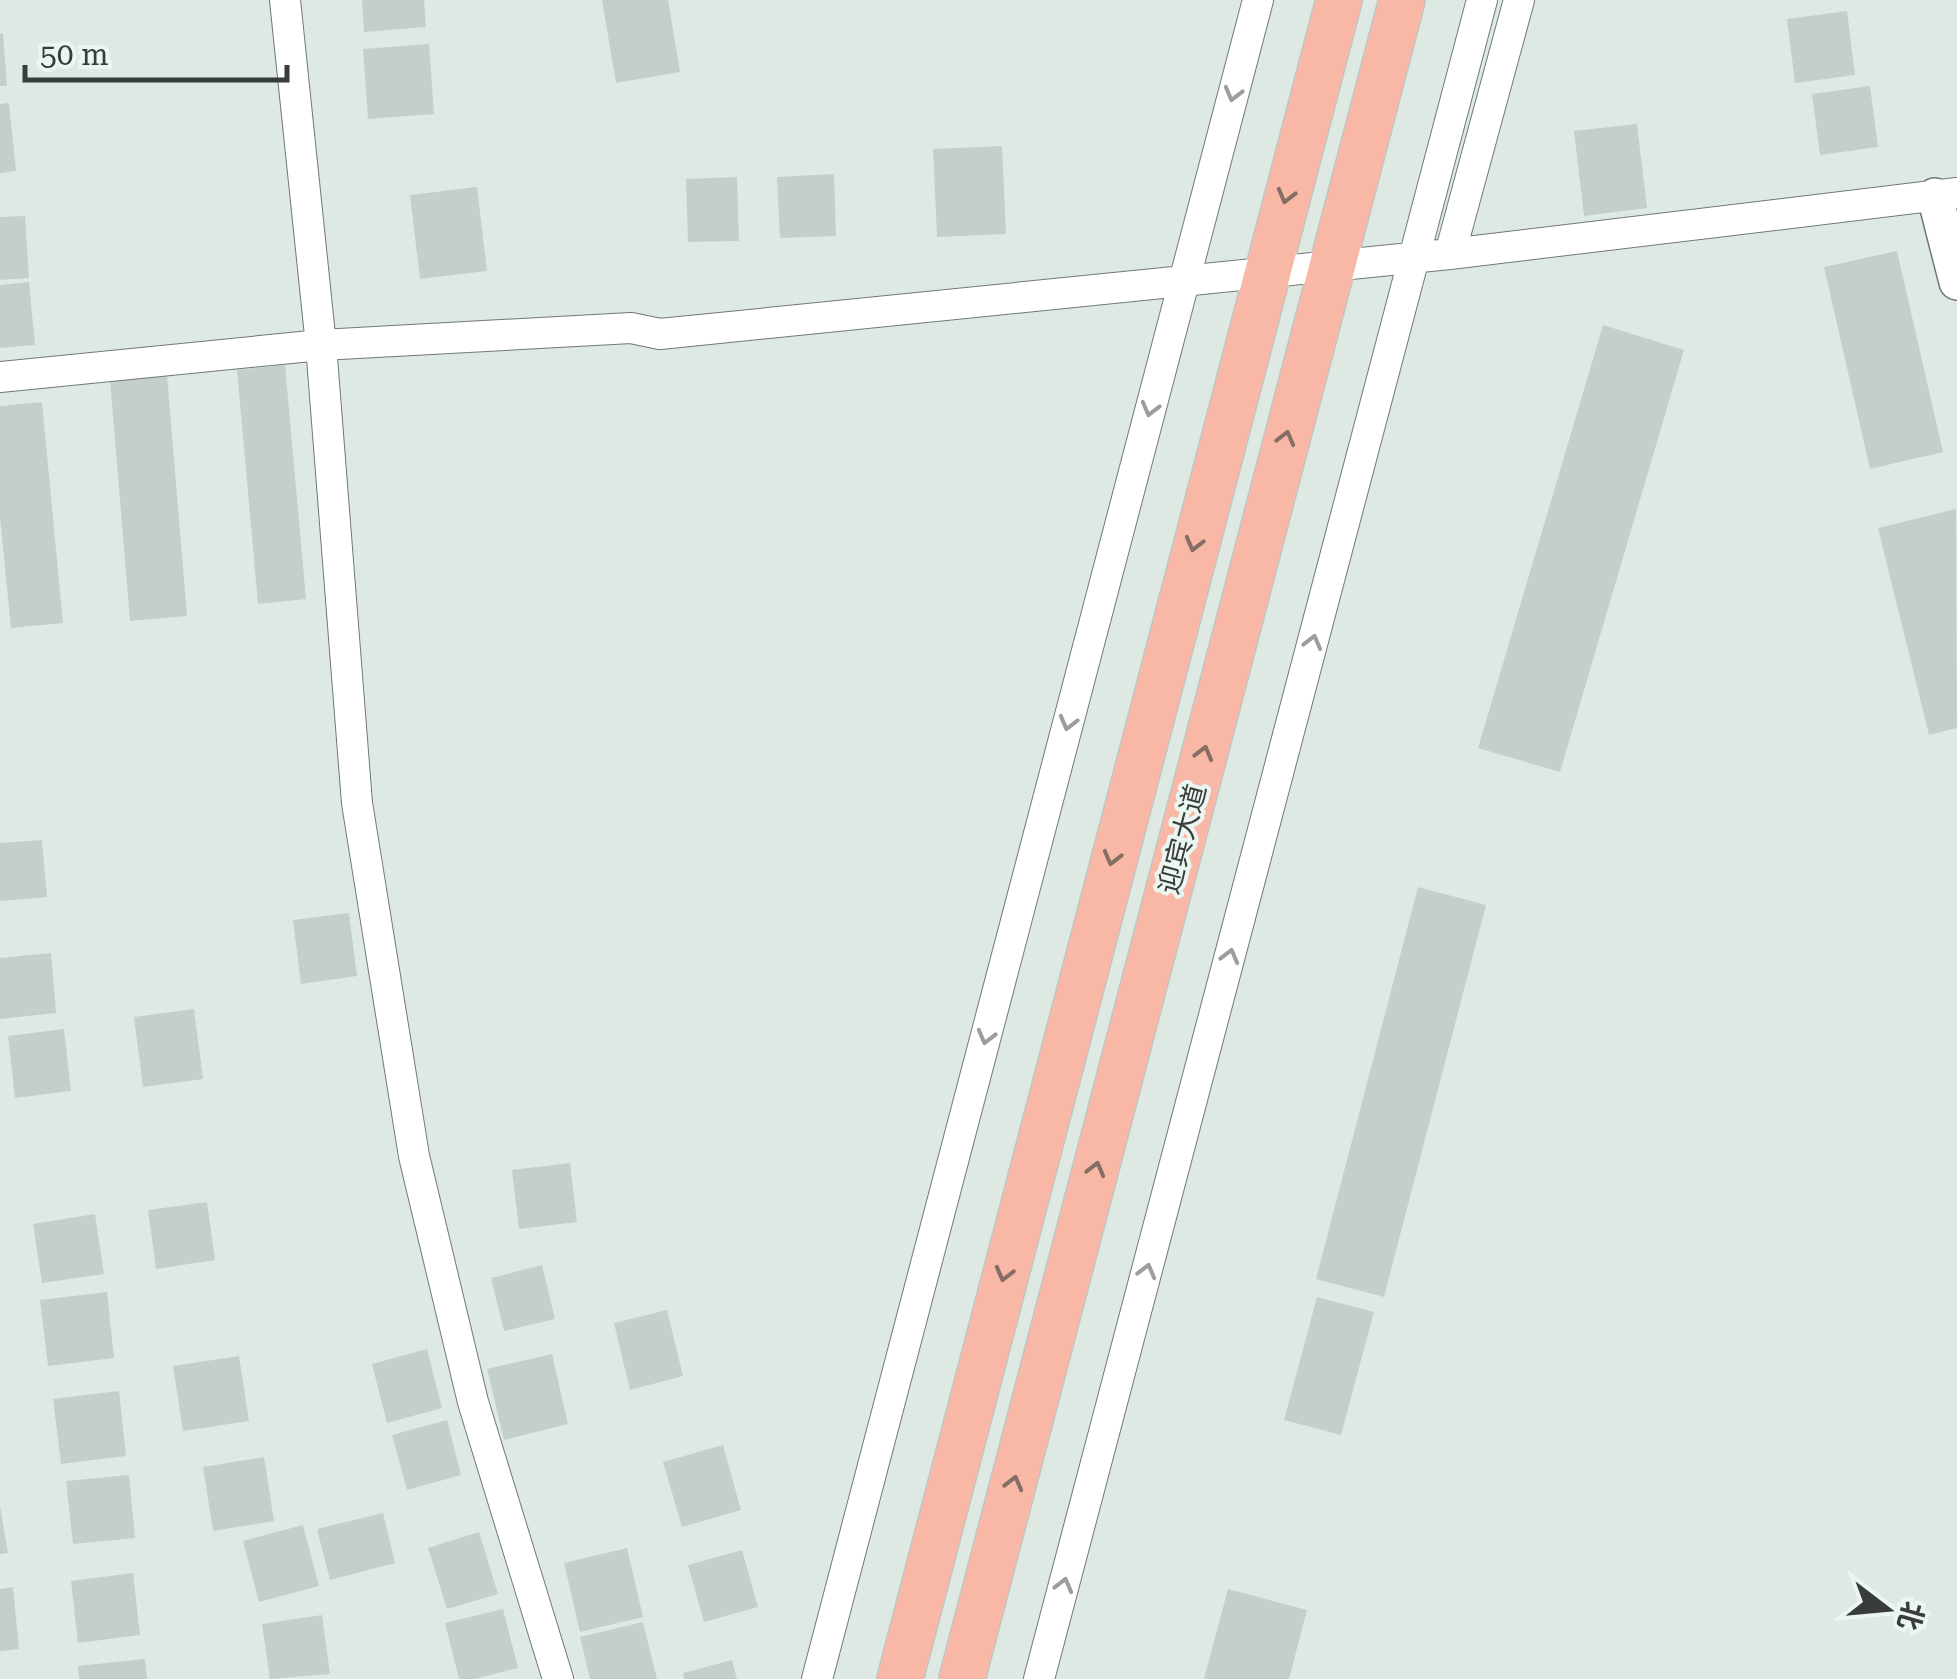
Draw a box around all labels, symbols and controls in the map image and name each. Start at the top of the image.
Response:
scale bar [25,20,288,82]
text: 50 m [40,37,109,72]
one-way arrow [1224,85,1245,102]
one-way arrow [1277,186,1298,203]
one-way arrow [1141,400,1162,417]
one-way arrow [1274,430,1295,447]
one-way arrow [1185,535,1206,552]
one-way arrow [1301,634,1322,651]
one-way arrow [1059,714,1080,731]
one-way arrow [1193,744,1214,762]
street label: 迎宾大道 [1152,781,1213,897]
one-way arrow [1103,849,1124,866]
one-way arrow [1218,948,1239,965]
one-way arrow [976,1028,997,1045]
one-way arrow [1084,1161,1105,1178]
one-way arrow [1135,1262,1156,1279]
one-way arrow [994,1265,1015,1282]
one-way arrow [1002,1475,1023,1492]
north arrow [1837,1559,1937,1659]
one-way arrow [1052,1577,1073,1594]
text: 北 [1891,1598,1930,1634]

